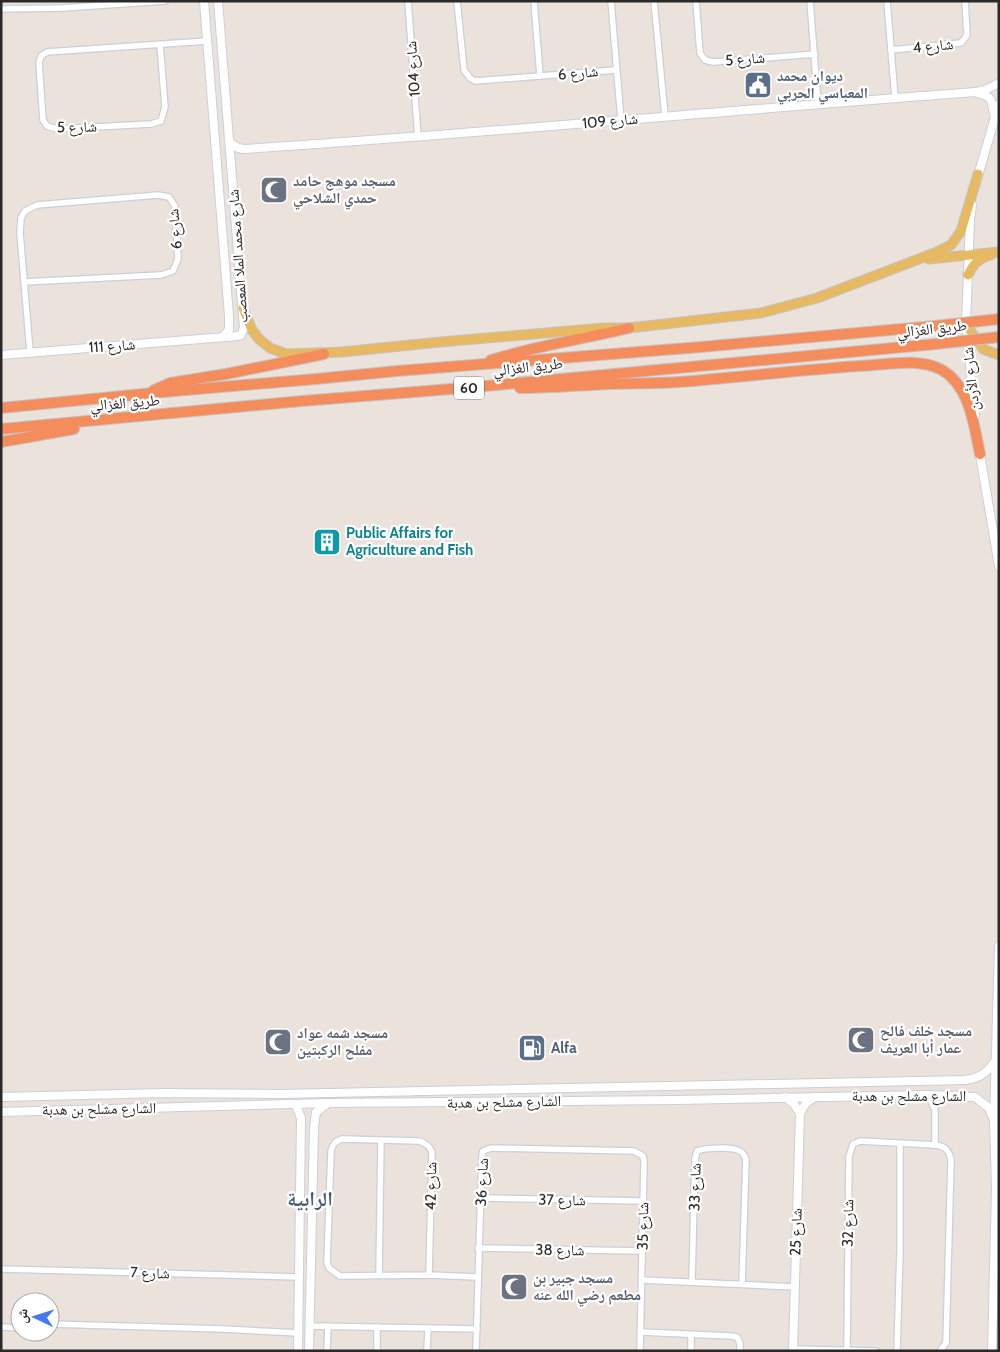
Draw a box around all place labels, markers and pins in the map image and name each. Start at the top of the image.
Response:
place label: ديوان محمد المعباسي الحربي [777,67,868,105]
public building icon: ديوان محمد المعباسي الحربي [743,70,773,100]
place label: مسجد موهج حامد حمدي الشلاحي [293,172,396,210]
mosque icon: مسجد موهج حامد حمدي الشلاحي [259,175,289,205]
place label: Public Affairs for Agriculture and Fish [346,524,473,559]
building icon: Public Affairs for Agriculture and Fish [312,527,342,557]
place label: مسجد خلف فالح عمار أبا العريف [880,1022,972,1057]
place label: مسجد شمه عواد مفلح الركبتين [297,1024,388,1060]
mosque icon: مسجد خلف فالح عمار أبا العريف [846,1025,876,1055]
mosque icon: مسجد شمه عواد مفلح الركبتين [263,1027,293,1057]
fuel station icon: Alfa [517,1033,547,1063]
place label: Alfa [551,1039,577,1057]
place label: مسجد جبير بن مطعم رضي الله عنه [533,1269,641,1307]
mosque icon: مسجد جبير بن مطعم رضي الله عنه [499,1272,529,1302]

